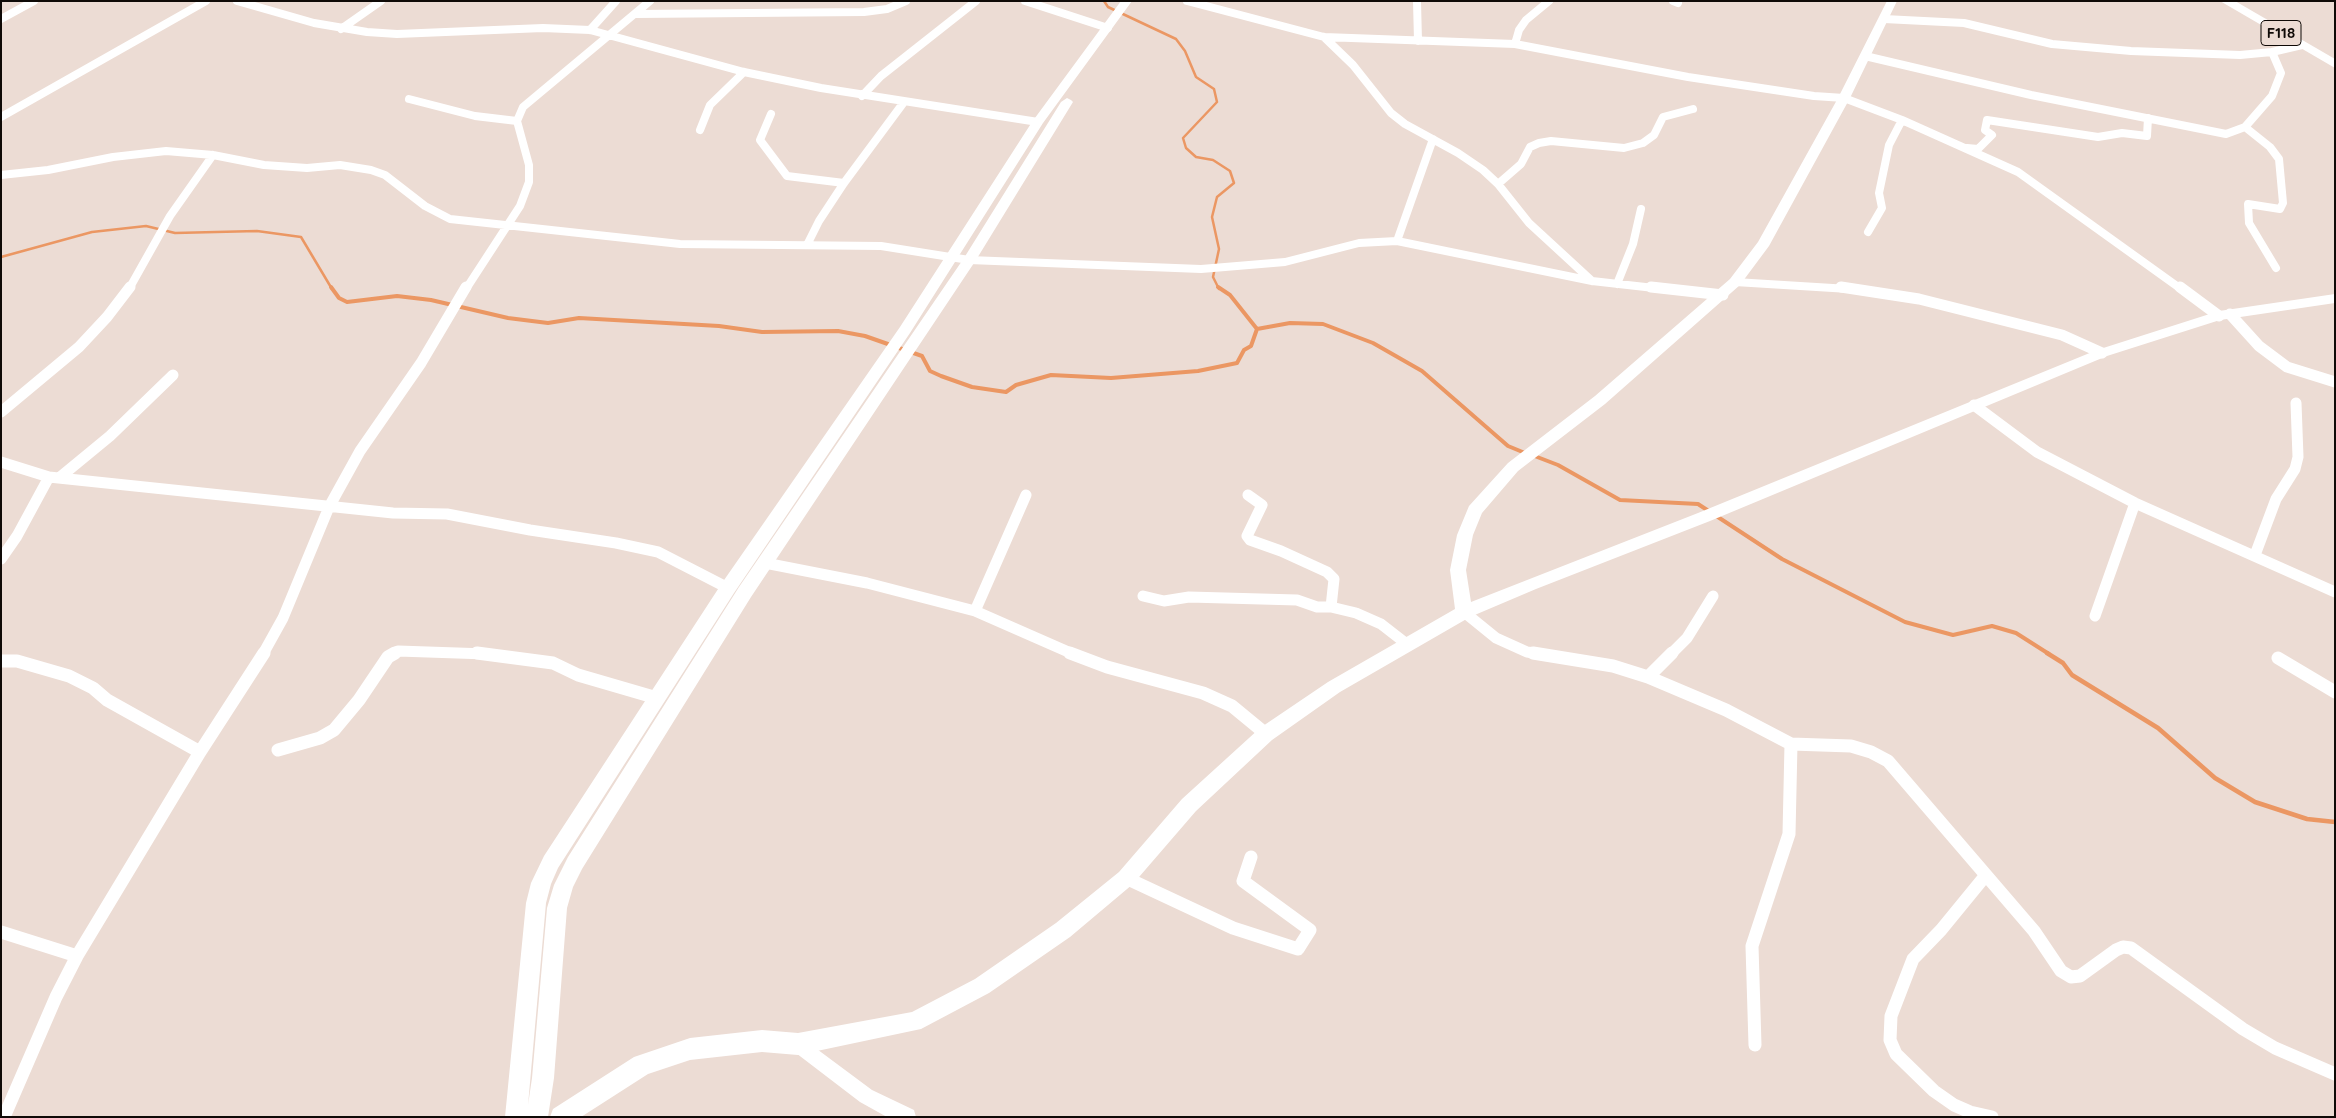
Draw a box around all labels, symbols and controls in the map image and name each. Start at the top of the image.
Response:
road number: F118 [2261,20,2301,46]

